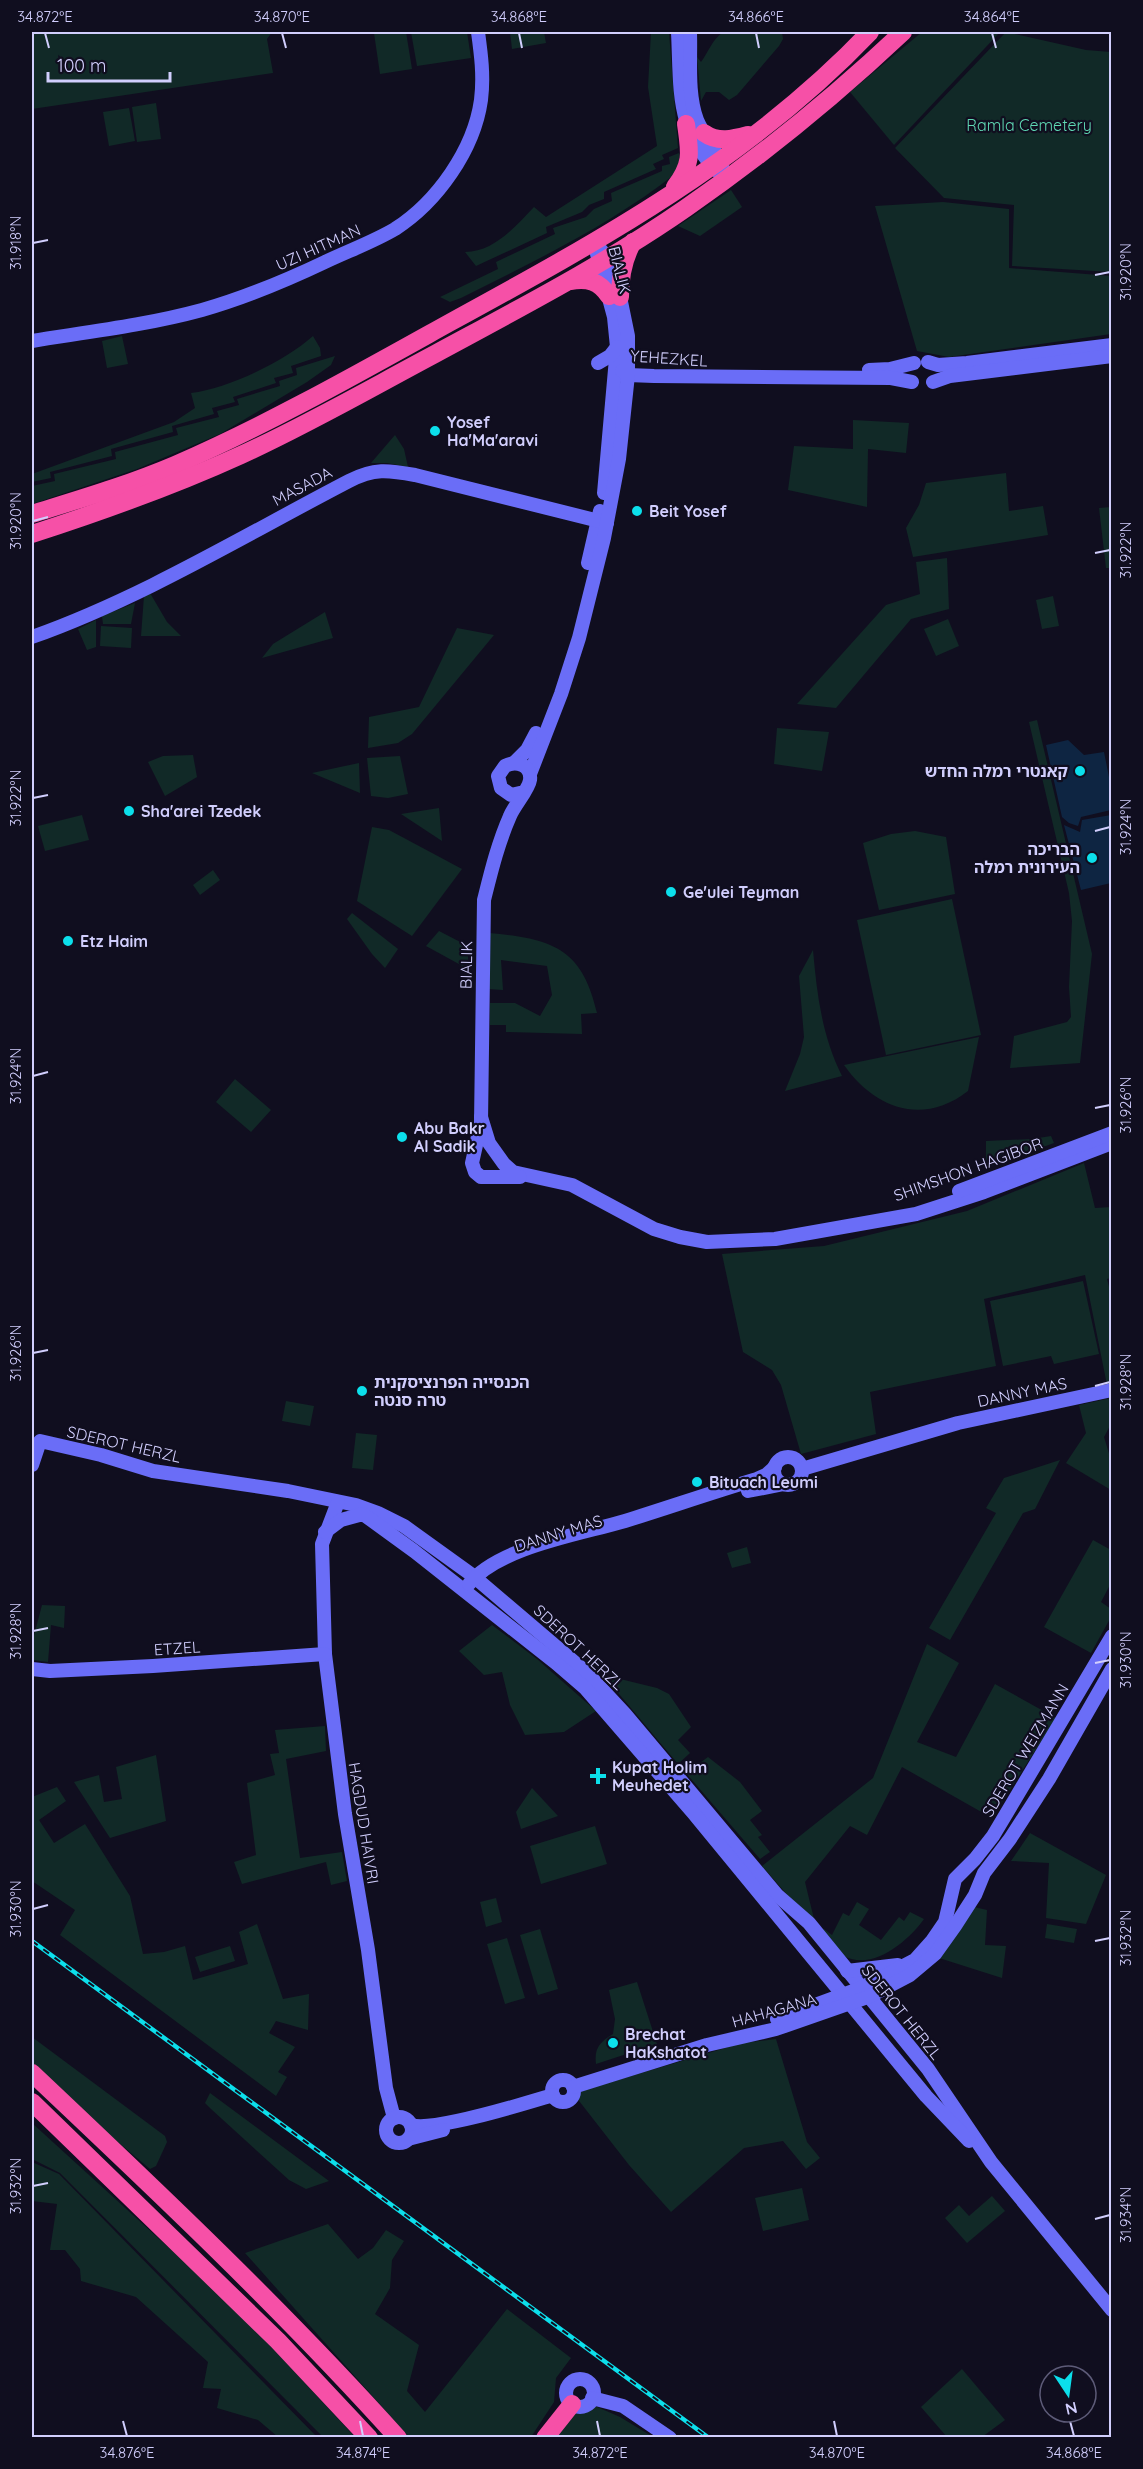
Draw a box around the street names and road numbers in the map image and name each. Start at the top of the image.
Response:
street label: UZI HITMAN [273,219,363,275]
street label: BIALIK [604,244,636,296]
street label: YEHEZKEL [630,345,709,371]
street label: MASADA [269,462,335,510]
street label: BIALIK [456,941,476,989]
street label: SHIMSHON HAGIBOR [891,1133,1045,1205]
street label: DANNY MAS [975,1373,1069,1411]
street label: SDEROT HERZL [65,1421,183,1467]
street label: DANNY MAS [512,1510,604,1556]
street label: SDEROT HERZL [530,1600,629,1694]
street label: ETZEL [153,1636,201,1660]
street label: SDEROT WEIZMANN [977,1680,1073,1820]
street label: HAGDUD HAIVRI [345,1761,383,1885]
street label: SDEROT HERZL [858,1961,947,2064]
street label: HAHAGANA [729,1988,819,2032]

